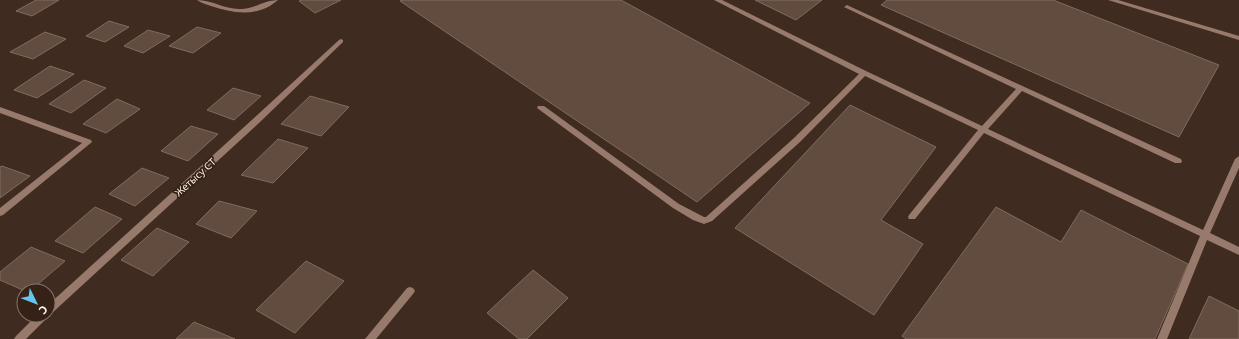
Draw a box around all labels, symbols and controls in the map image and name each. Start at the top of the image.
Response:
street label: Жетысу СТ [171,154,219,199]
north arrow [16,283,56,323]
text: С [36,302,52,318]

